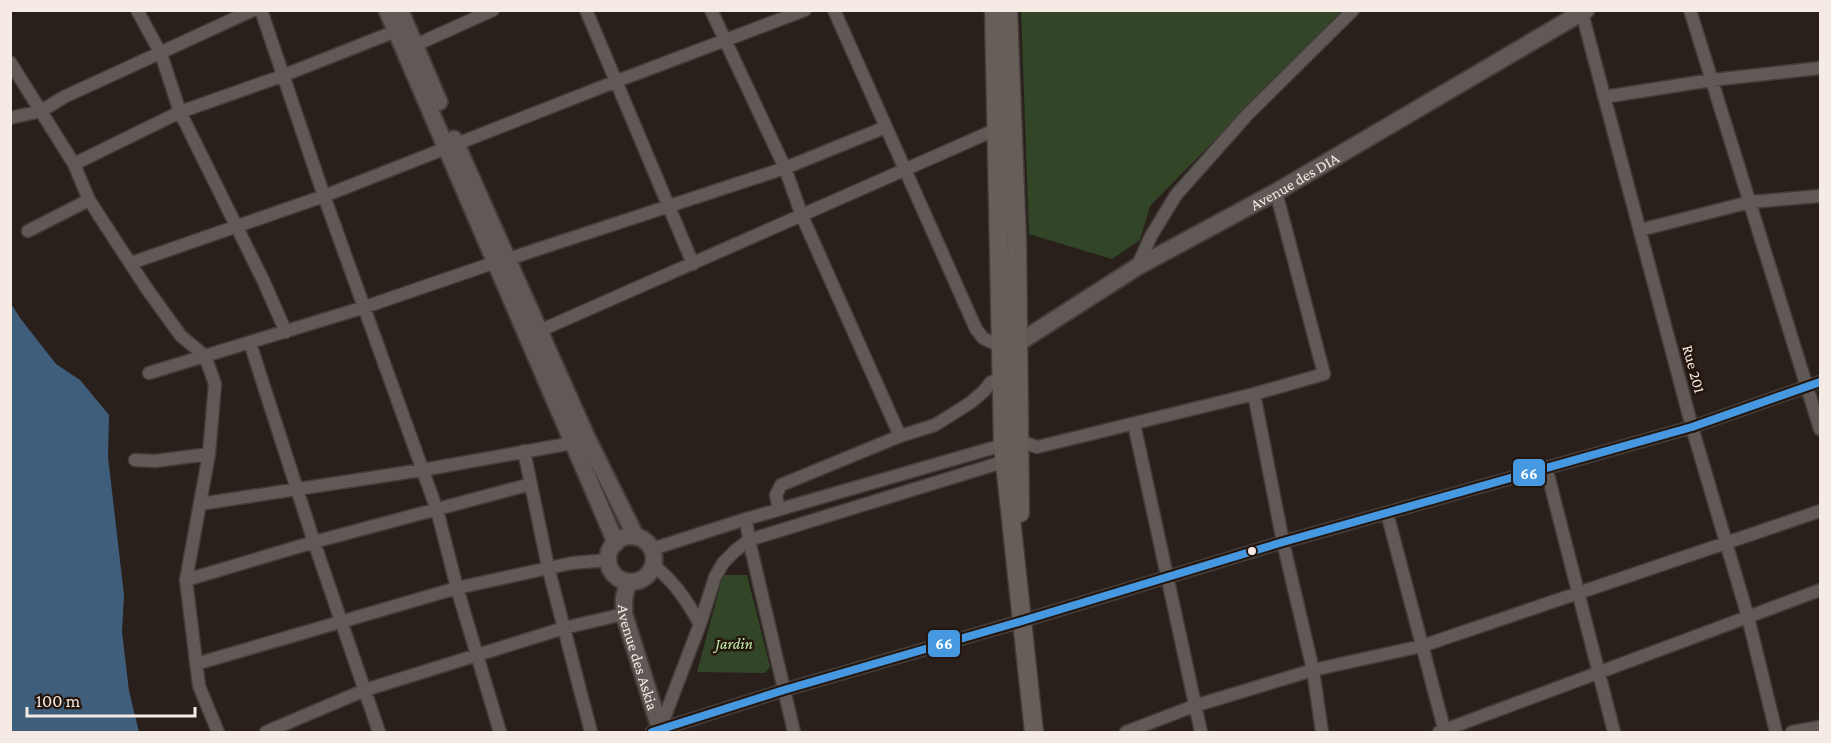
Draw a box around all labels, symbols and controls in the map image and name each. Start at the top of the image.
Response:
street label: Avenue des DIA [1247,148,1342,213]
street label: Rue 201 [1679,343,1709,395]
line badge: 66 [1512,458,1546,487]
text: 66 [1520,465,1538,482]
unlabelled marker [1246,545,1258,557]
street label: Avenue des Askia [615,605,662,713]
line badge: 66 [927,629,961,658]
park label: Jardin [712,635,753,653]
text: 66 [935,635,953,652]
scale bar [27,680,195,718]
text: 100 m [36,691,81,711]

